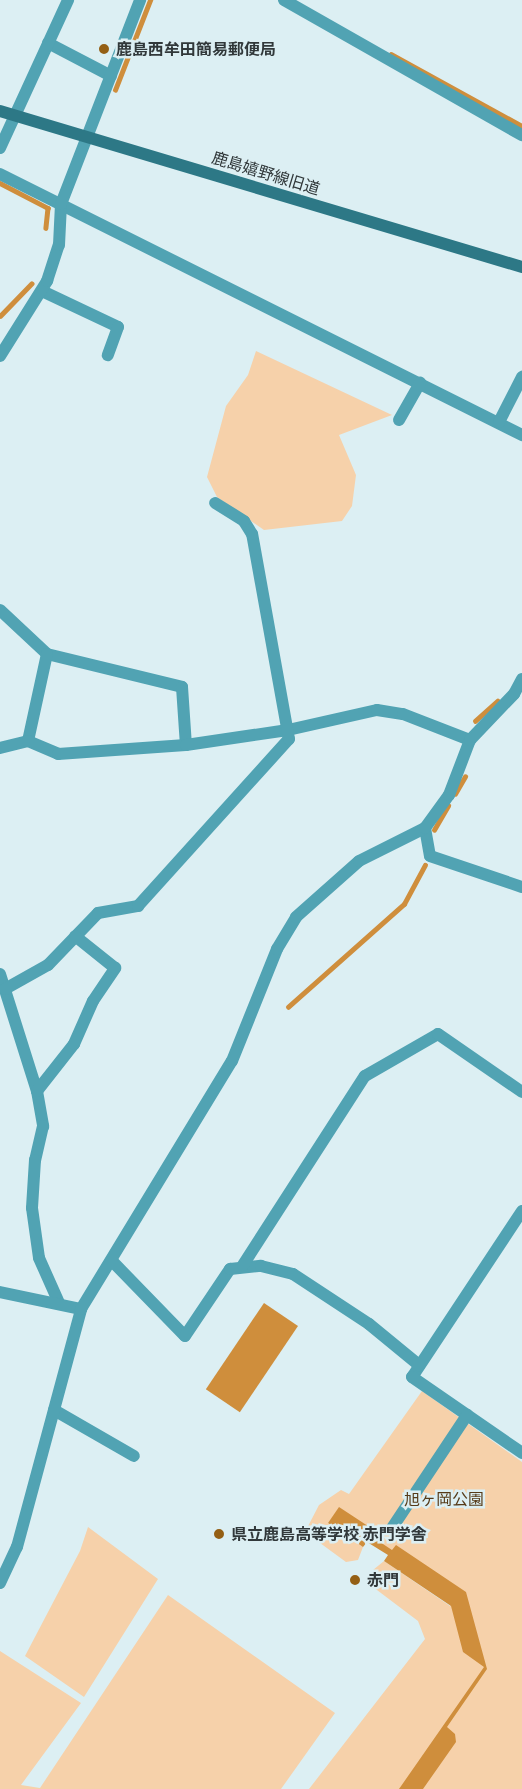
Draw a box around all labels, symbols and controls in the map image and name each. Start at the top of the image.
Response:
place label: 鹿島西牟田簡易郵便局 [116,39,276,59]
marker: 鹿島西牟田簡易郵便局 [97,42,111,56]
street label: 鹿島嬉野線旧道 [210,147,322,199]
park label: 旭ヶ岡公園 [404,1489,484,1509]
place label: 県立鹿島高等学校 赤門学舎 [231,1524,427,1544]
marker: 県立鹿島高等学校 赤門学舎 [212,1527,226,1541]
place label: 赤門 [367,1570,399,1590]
marker: 赤門 [348,1573,362,1587]

